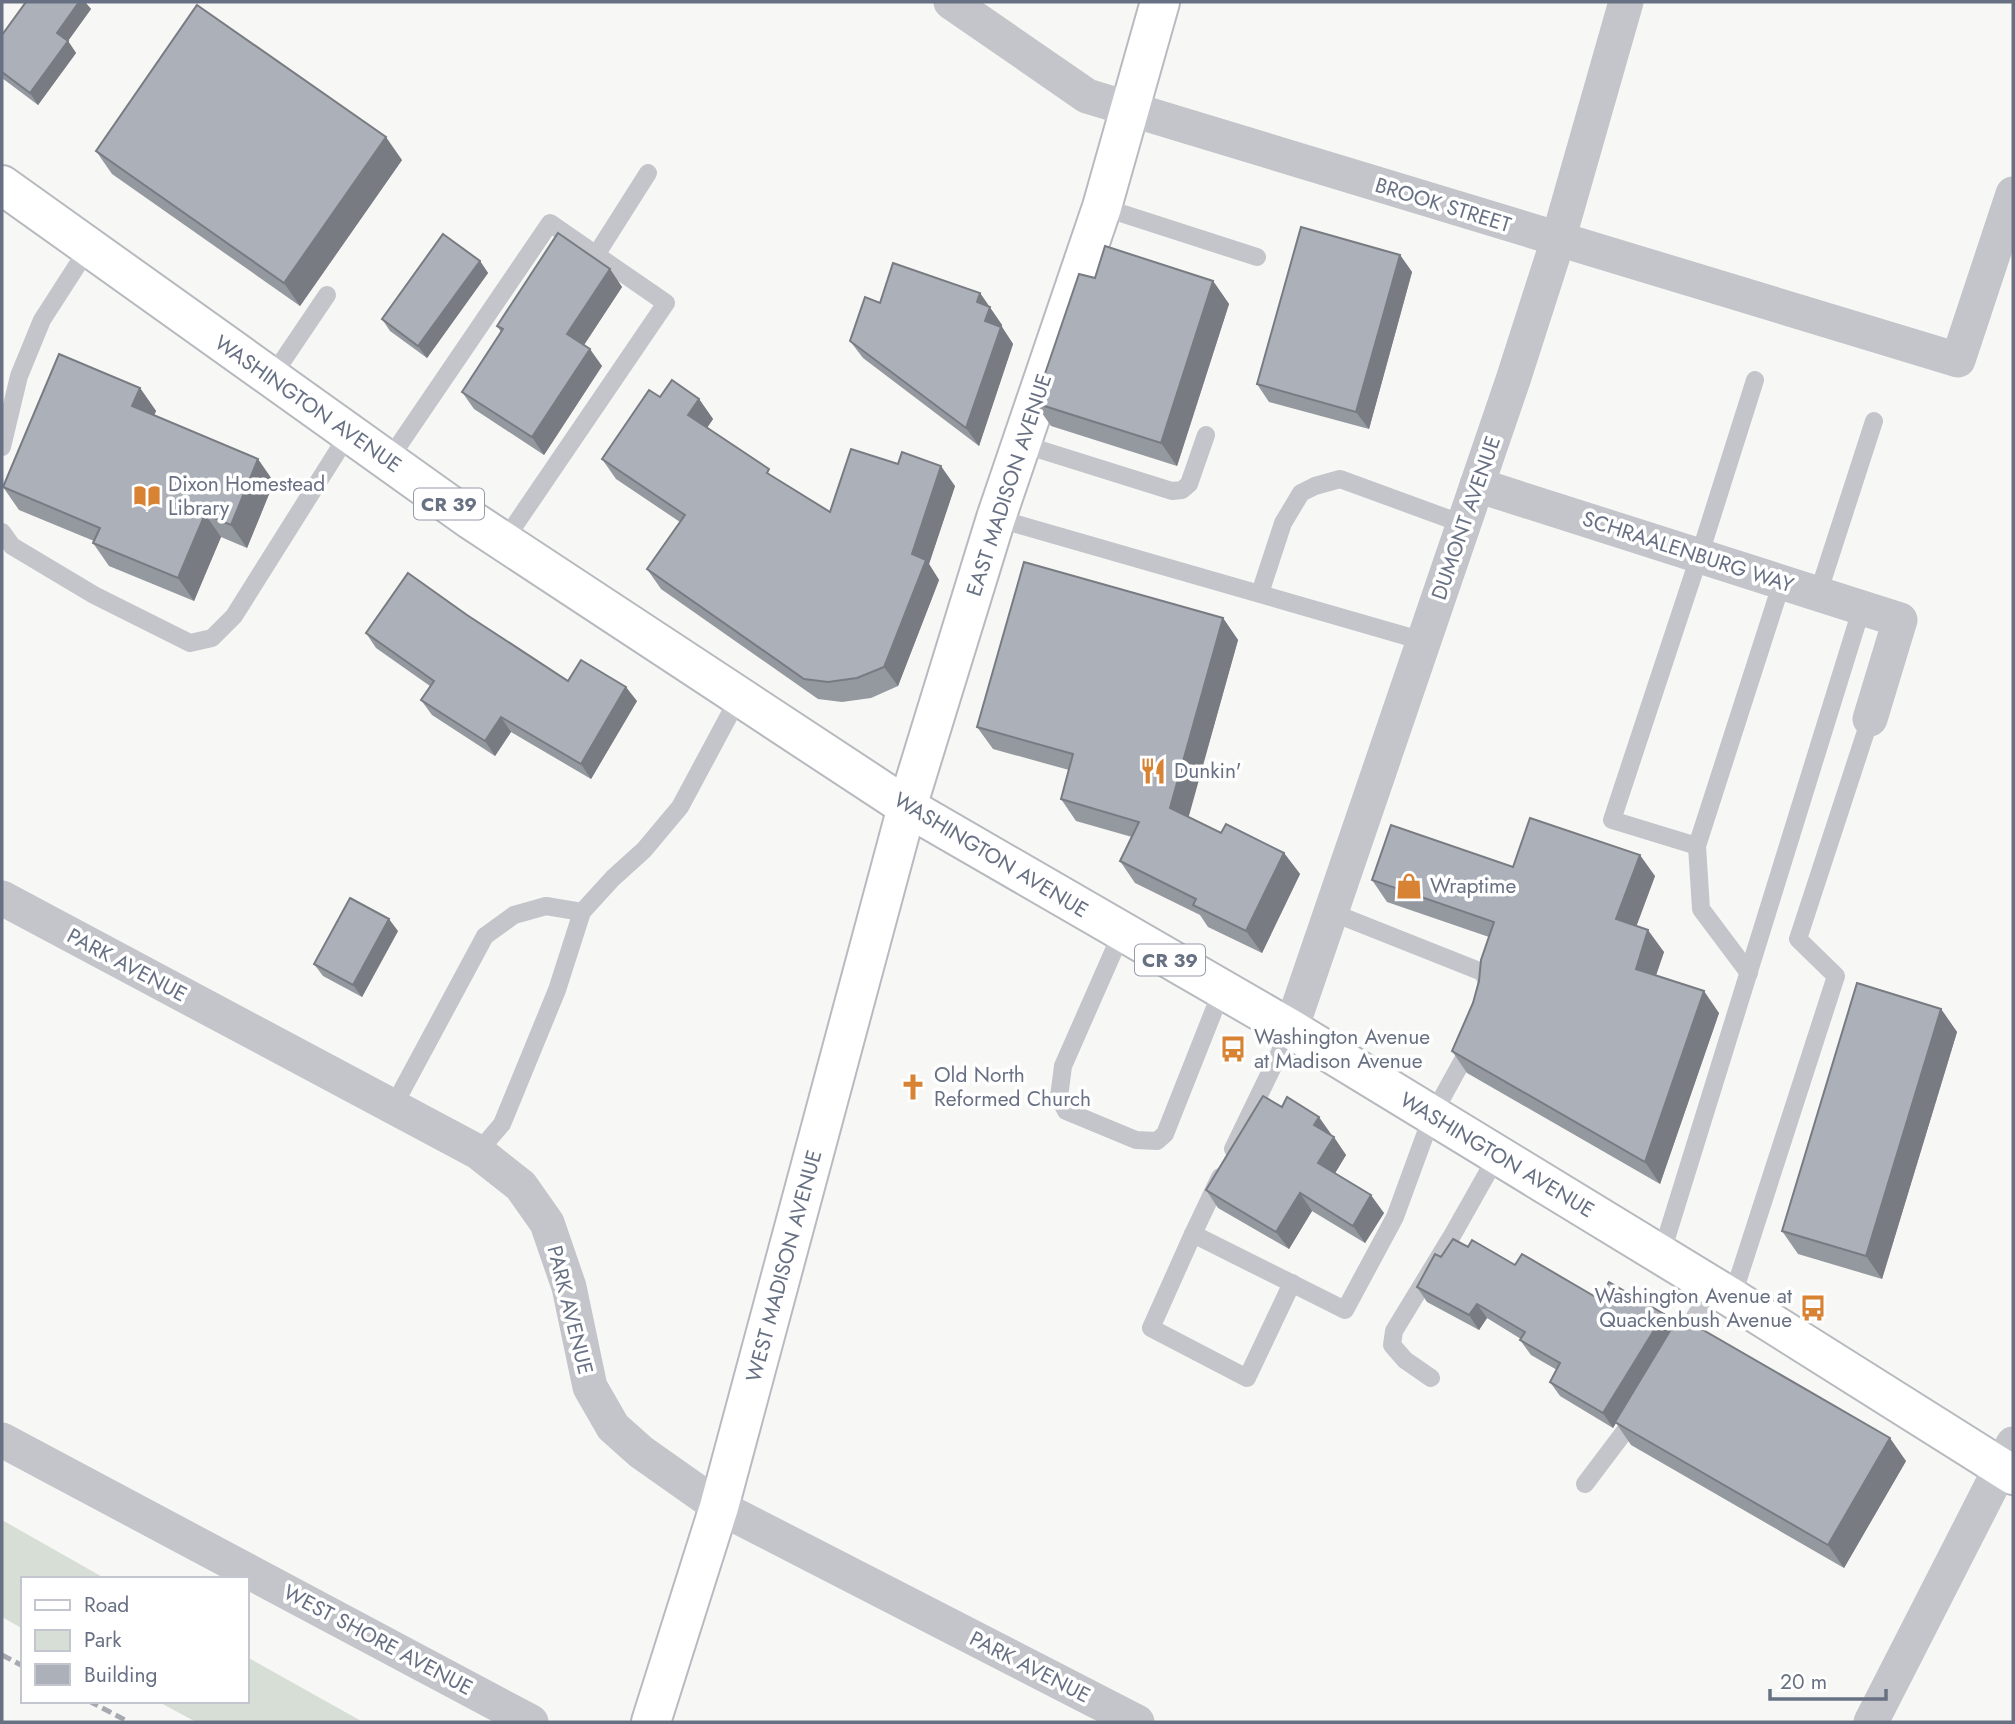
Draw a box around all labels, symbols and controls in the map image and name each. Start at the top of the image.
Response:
street label: BROOK STREET [1371,170,1515,240]
street label: WASHINGTON AVENUE [208,328,408,480]
street label: EAST MADISON AVENUE [959,370,1059,600]
street label: DUMONT AVENUE [1424,432,1508,604]
place label: Dixon Homestead Library [168,469,325,523]
library icon: Dixon Homestead Library [132,481,162,511]
road number: CR 39 [414,489,484,520]
street label: SCHRAALENBURG WAY [1579,504,1798,600]
restaurant icon: Dunkin' [1138,756,1168,786]
place label: Dunkin' [1174,756,1241,786]
street label: WASHINGTON AVENUE [888,785,1094,925]
shop icon: Wraptime [1394,871,1424,901]
place label: Wraptime [1430,871,1516,901]
street label: PARK AVENUE [62,921,192,1009]
road number: CR 39 [1135,944,1205,976]
place label: Washington Avenue at Madison Avenue [1254,1022,1430,1076]
bus stop icon: Washington Avenue at Madison Avenue [1218,1034,1248,1064]
place label: Old North Reformed Church [934,1060,1091,1114]
church icon: Old North Reformed Church [898,1072,928,1102]
street label: WASHINGTON AVENUE [1394,1085,1600,1225]
street label: WEST MADISON AVENUE [739,1147,829,1385]
street label: PARK AVENUE [539,1242,601,1378]
place label: Washington Avenue at Quackenbush Avenue [1595,1281,1792,1335]
bus stop icon: Washington Avenue at Quackenbush Avenue [1798,1293,1828,1323]
legend [21,1577,248,1703]
street label: WEST SHORE AVENUE [278,1577,478,1703]
text: Road [84,1590,129,1620]
street label: PARK AVENUE [964,1624,1096,1710]
text: Park [84,1625,122,1655]
scale bar [1770,1658,1885,1702]
text: Building [84,1660,157,1690]
text: 20 m [1780,1667,1827,1697]

